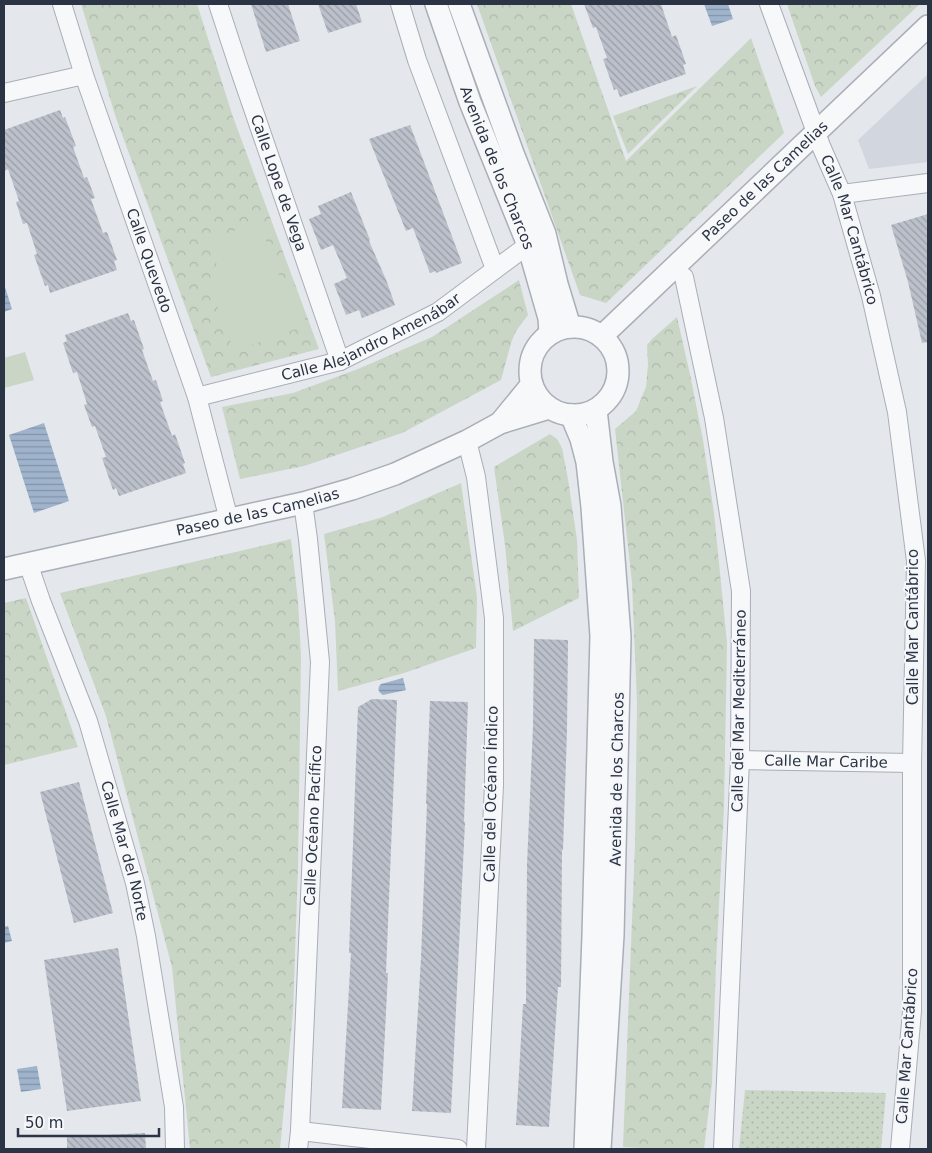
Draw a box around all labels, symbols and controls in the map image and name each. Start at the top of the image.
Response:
street label: Avenida de los Charcos [456,84,538,252]
street label: Calle Lope de Vega [247,112,311,254]
street label: Paseo de las Camelias [698,117,832,245]
street label: Calle Mar Cantábrico [817,152,882,306]
street label: Calle Quevedo [123,206,176,315]
street label: Calle Alejandro Amenábar [279,289,465,384]
street label: Paseo de las Camelias [174,484,342,540]
street label: Calle Mar Cantábrico [904,549,922,705]
street label: Calle del Mar Mediterráneo [728,609,750,813]
street label: Avenida de los Charcos [606,692,628,866]
street label: Calle del Océano Índico [479,706,502,882]
street label: Calle Océano Pacífico [301,745,325,906]
street label: Calle Mar Caribe [764,751,888,772]
street label: Calle Mar del Norte [97,779,152,923]
street label: Calle Mar Cantábrico [893,967,921,1125]
scale bar [18,1106,159,1138]
text: 50 m [25,1114,63,1132]

